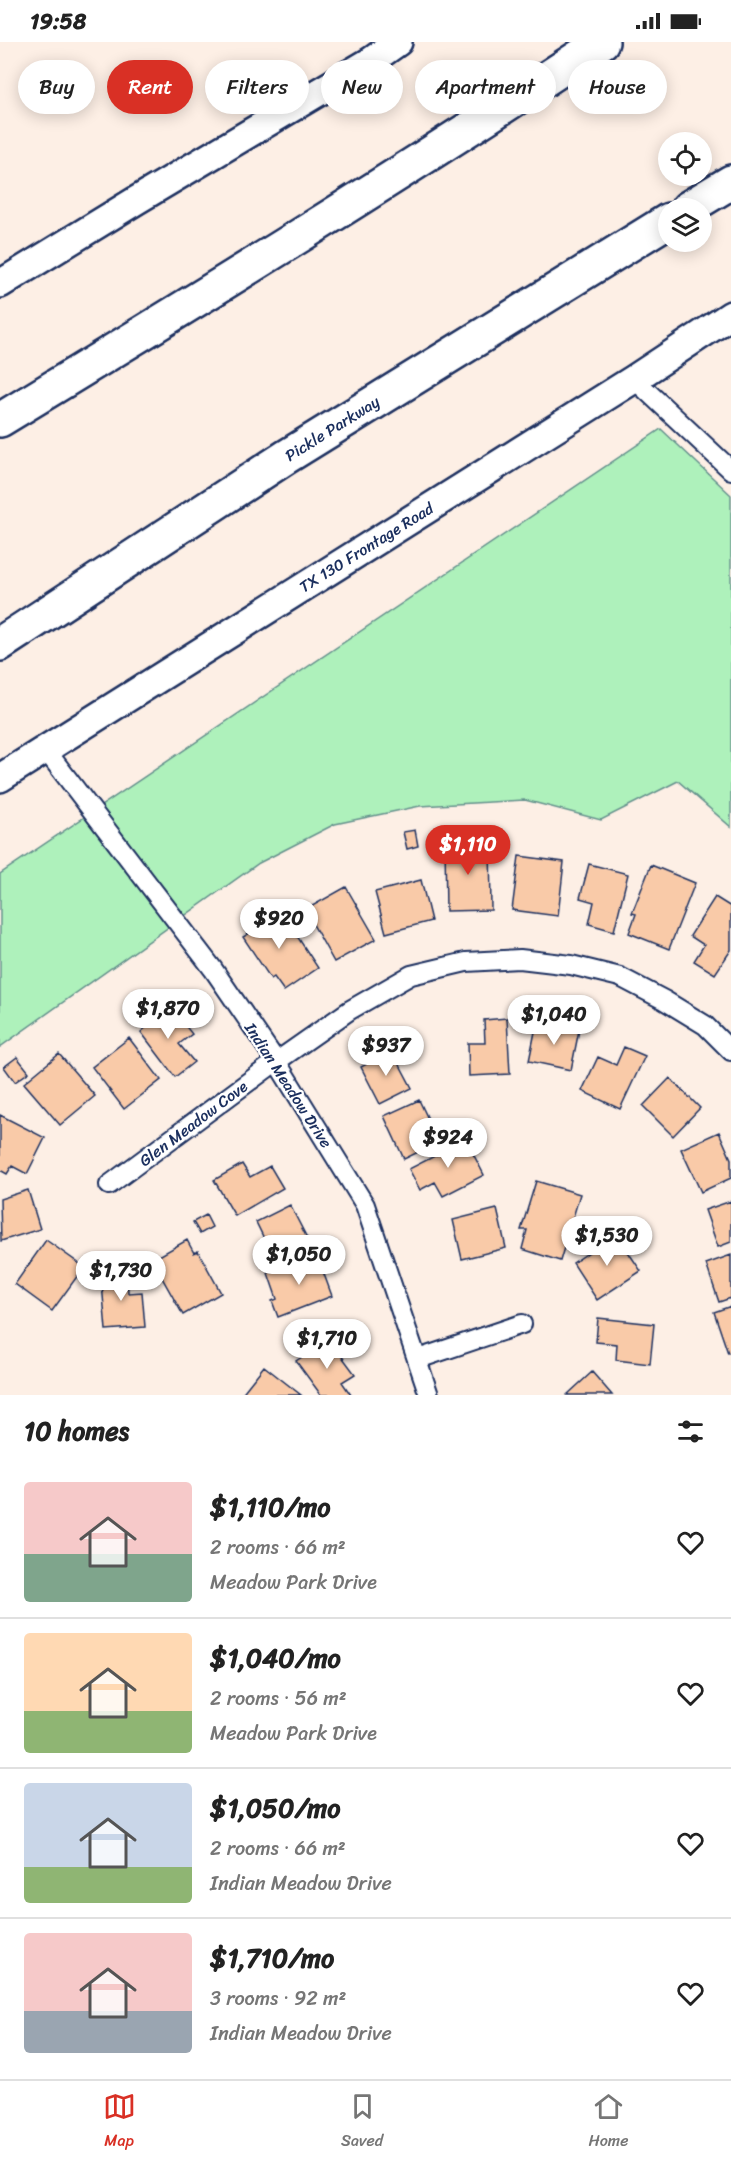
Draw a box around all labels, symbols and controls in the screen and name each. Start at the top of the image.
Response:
text: 19:58 [30,2,86,41]
chip: Buy [18,60,95,114]
chip: Rent [107,60,193,114]
chip: Filters [205,60,309,114]
chip: New [321,60,403,114]
chip: Apartment [415,60,556,114]
chip: House [568,60,667,114]
map controls [658,132,712,252]
button: locate [658,132,712,186]
button: layers [658,198,712,252]
street label: Pickle Parkway [279,387,386,469]
street label: TX 130 Frontage Road [293,493,441,601]
pin: $1,110 [419,825,517,876]
text: $1,110 [439,827,497,862]
pin: $920 [243,899,315,950]
text: $920 [254,901,304,936]
pin: $1,870 [119,989,217,1040]
text: $1,870 [136,991,200,1026]
pin: $1,040 [505,995,603,1046]
text: $1,040 [521,997,587,1032]
street label: Indian Meadow Drive [236,1016,340,1154]
pin: $937 [350,1026,422,1077]
text: $937 [362,1028,410,1063]
street label: Glen Meadow Cove [132,1072,254,1174]
pin: $924 [412,1118,484,1169]
text: $924 [423,1120,473,1155]
pin: $1,530 [558,1216,656,1267]
text: $1,530 [575,1218,639,1253]
pin: $1,050 [250,1235,348,1286]
text: $1,050 [267,1237,331,1272]
pin: $1,730 [72,1251,170,1302]
text: $1,730 [90,1253,152,1288]
pin: $1,710 [278,1319,376,1370]
text: $1,710 [297,1321,357,1356]
text: 10 homes [24,1408,129,1454]
icon: filters [674,1415,707,1448]
text: $1,110/mo [210,1484,330,1530]
icon: home [72,1506,144,1578]
icon: heart [674,1526,707,1559]
text: 2 rooms · 66 m² [210,1530,346,1565]
text: Meadow Park Drive [210,1565,377,1600]
text: $1,040/mo [210,1635,341,1681]
icon: home [72,1657,144,1729]
icon: heart [674,1677,707,1710]
text: 2 rooms · 56 m² [210,1681,347,1716]
text: Meadow Park Drive [210,1716,377,1751]
text: $1,050/mo [210,1785,340,1831]
icon: home [72,1807,144,1879]
icon: heart [674,1827,707,1860]
text: 2 rooms · 66 m² [210,1831,346,1866]
text: Indian Meadow Drive [210,1866,392,1901]
text: $1,710/mo [210,1935,334,1981]
icon: home [72,1957,144,2029]
icon: heart [674,1977,707,2010]
text: 3 rooms · 92 m² [210,1981,346,2016]
text: Indian Meadow Drive [210,2016,392,2051]
tab: Map [103,2090,136,2155]
tab: Saved [341,2090,383,2155]
tab: Home [588,2090,628,2155]

